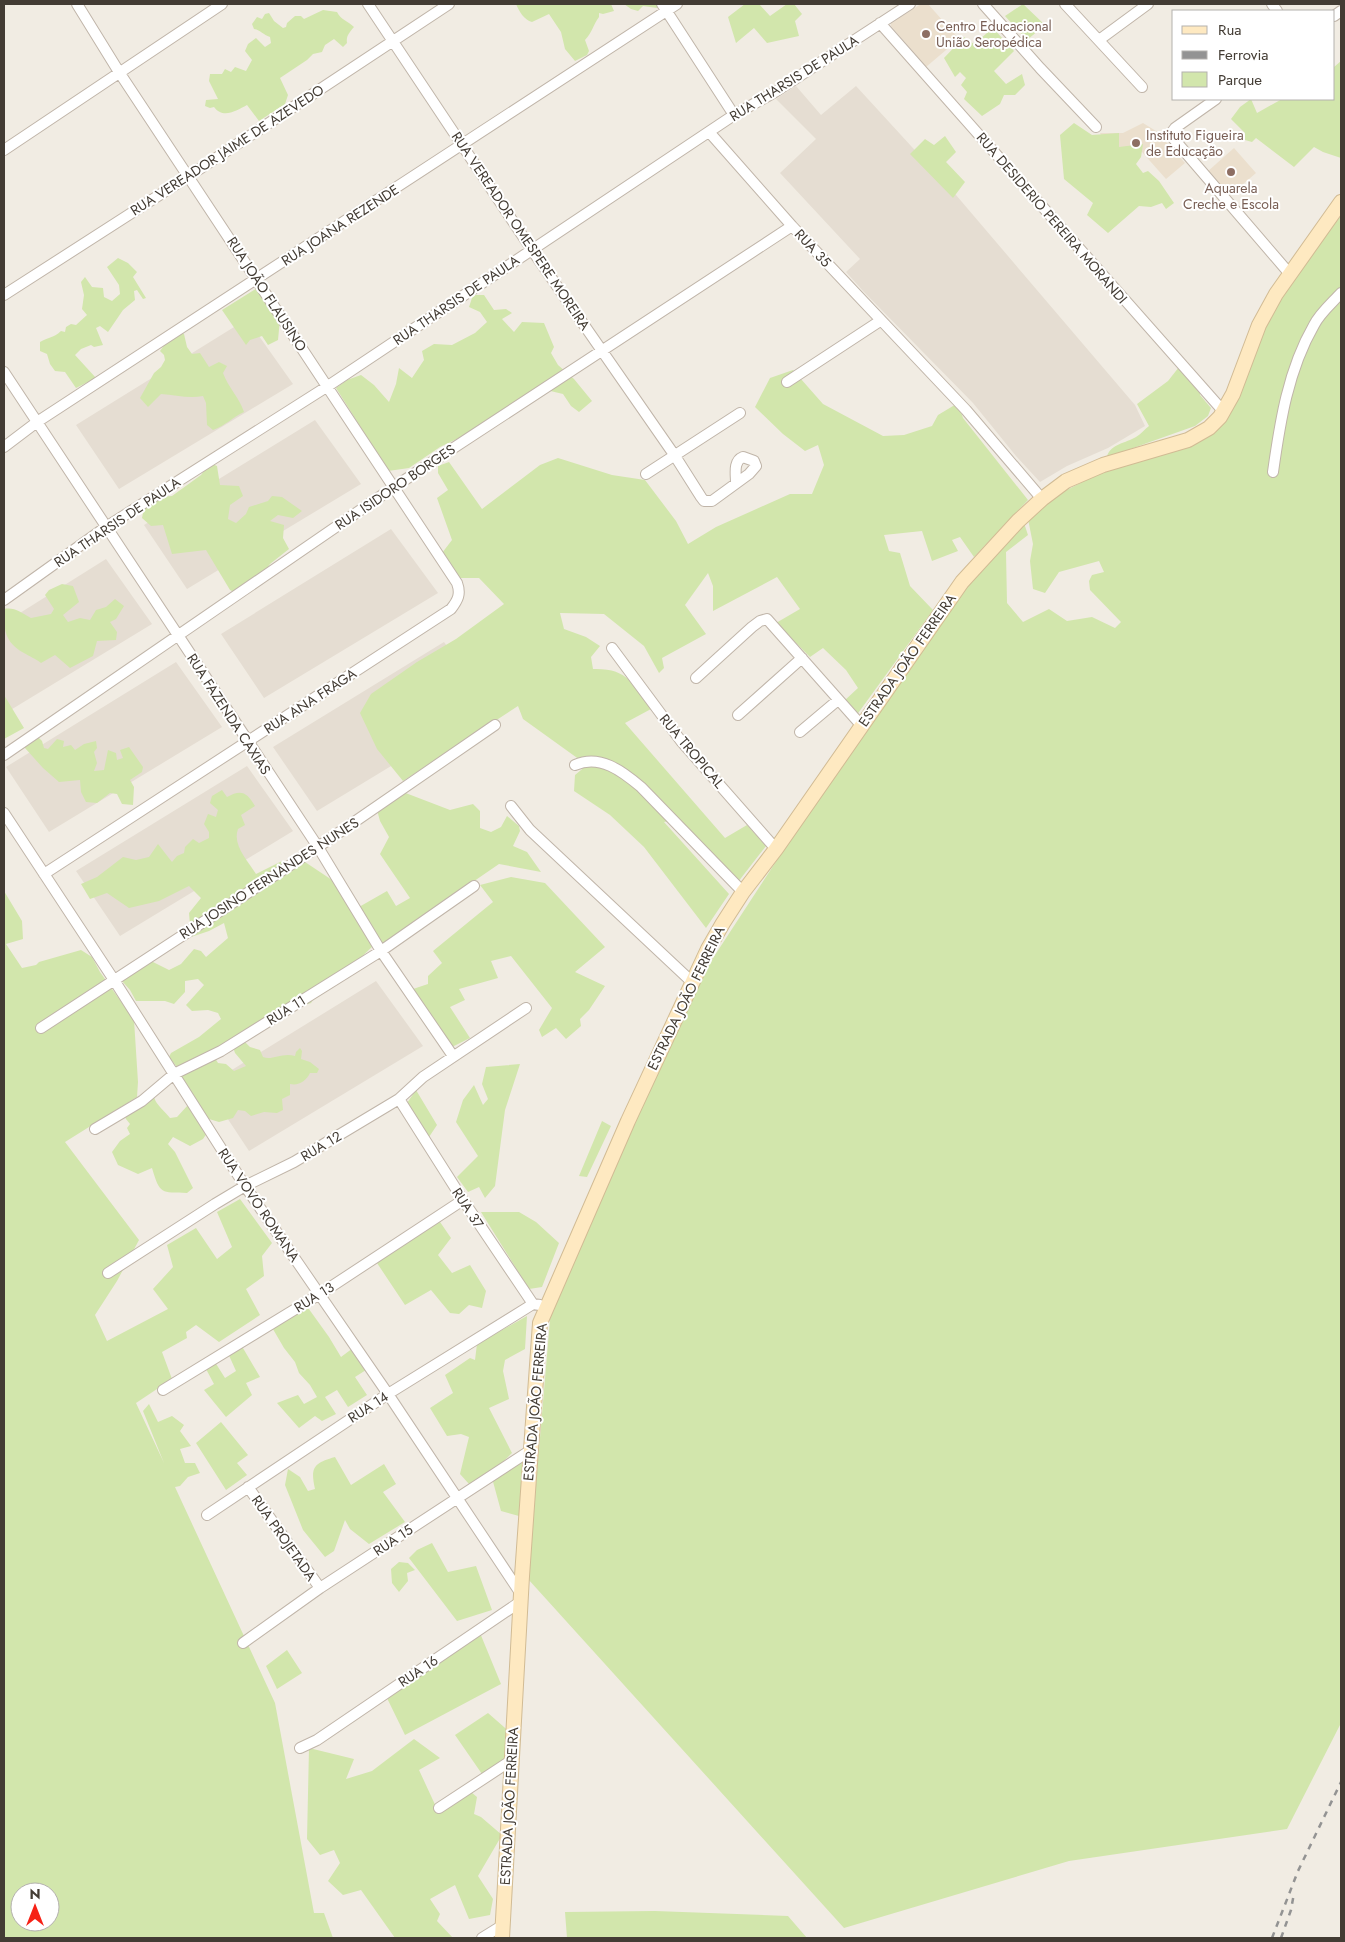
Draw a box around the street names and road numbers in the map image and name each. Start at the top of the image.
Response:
street label: RUA THARSIS DE PAULA [726,30,863,126]
street label: RUA VEREADOR JAIME DE AZEVEDO [126,80,328,220]
street label: RUA VEREADOR OMESPERE MOREIRA [447,128,596,335]
street label: RUA DESIDERIO PEREIRA MORANDI [972,128,1132,308]
street label: RUA JOANA REZENDE [277,179,403,271]
street label: RUA 35 [790,225,836,272]
street label: RUA JOÃO FLAUSINO [222,233,312,355]
street label: RUA THARSIS DE PAULA [389,250,524,350]
street label: RUA ISIDORO BORGES [331,439,459,535]
street label: RUA THARSIS DE PAULA [50,472,185,572]
street label: ESTRADA JOÃO FERREIRA [853,589,961,731]
street label: RUA FAZENDA CAXIAS [182,650,276,779]
street label: RUA ANA FRAGA [260,663,361,738]
street label: RUA TROPICAL [655,710,730,793]
street label: RUA JOSINO FERNANDES NUNES [175,812,363,944]
street label: ESTRADA JOÃO FERREIRA [642,922,730,1073]
street label: RUA 11 [263,990,309,1030]
street label: RUA 12 [297,1126,345,1166]
street label: RUA VOVÓ ROMANA [213,1144,305,1267]
street label: RUA 37 [447,1184,489,1233]
street label: RUA 13 [290,1277,338,1317]
street label: ESTRADA JOÃO FERREIRA [518,1322,552,1482]
street label: RUA 14 [344,1386,392,1428]
street label: RUA PROJETADA [247,1491,321,1585]
street label: RUA 15 [369,1519,417,1561]
street label: RUA 16 [394,1650,442,1692]
street label: ESTRADA JOÃO FERREIRA [495,1726,523,1886]

